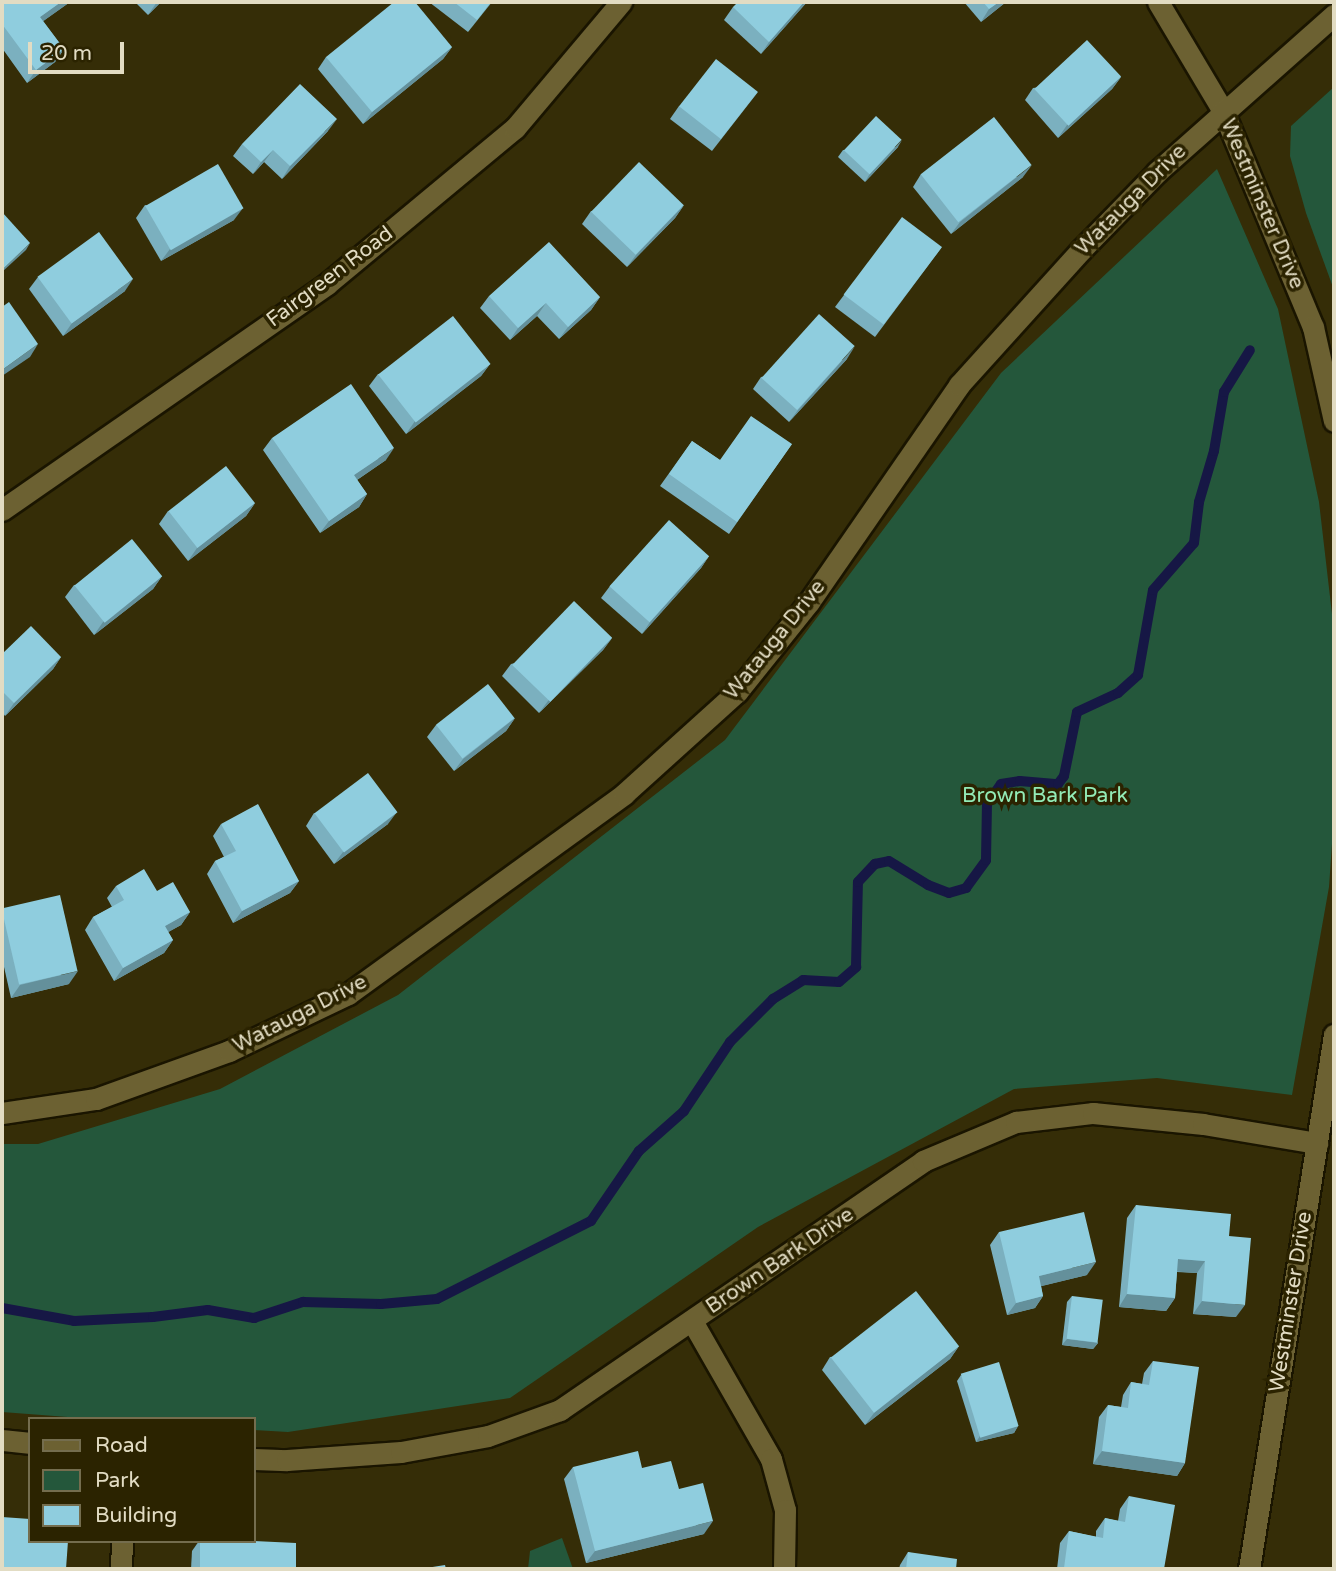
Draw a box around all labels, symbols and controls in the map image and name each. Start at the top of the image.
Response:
scale bar [32,28,128,72]
text: 20 m [41,41,92,66]
street label: Westminster Drive [1215,115,1309,293]
street label: Watauga Drive [1070,139,1192,261]
street label: Fairgreen Road [262,221,398,333]
street label: Watauga Drive [719,575,831,705]
park label: Brown Bark Park [962,783,1128,809]
street label: Watauga Drive [229,969,371,1059]
street label: Brown Bark Drive [701,1202,859,1320]
street label: Westminster Drive [1264,1210,1318,1394]
legend [28,1417,256,1543]
text: Road [95,1433,148,1458]
text: Park [95,1468,140,1493]
text: Building [95,1503,177,1528]

